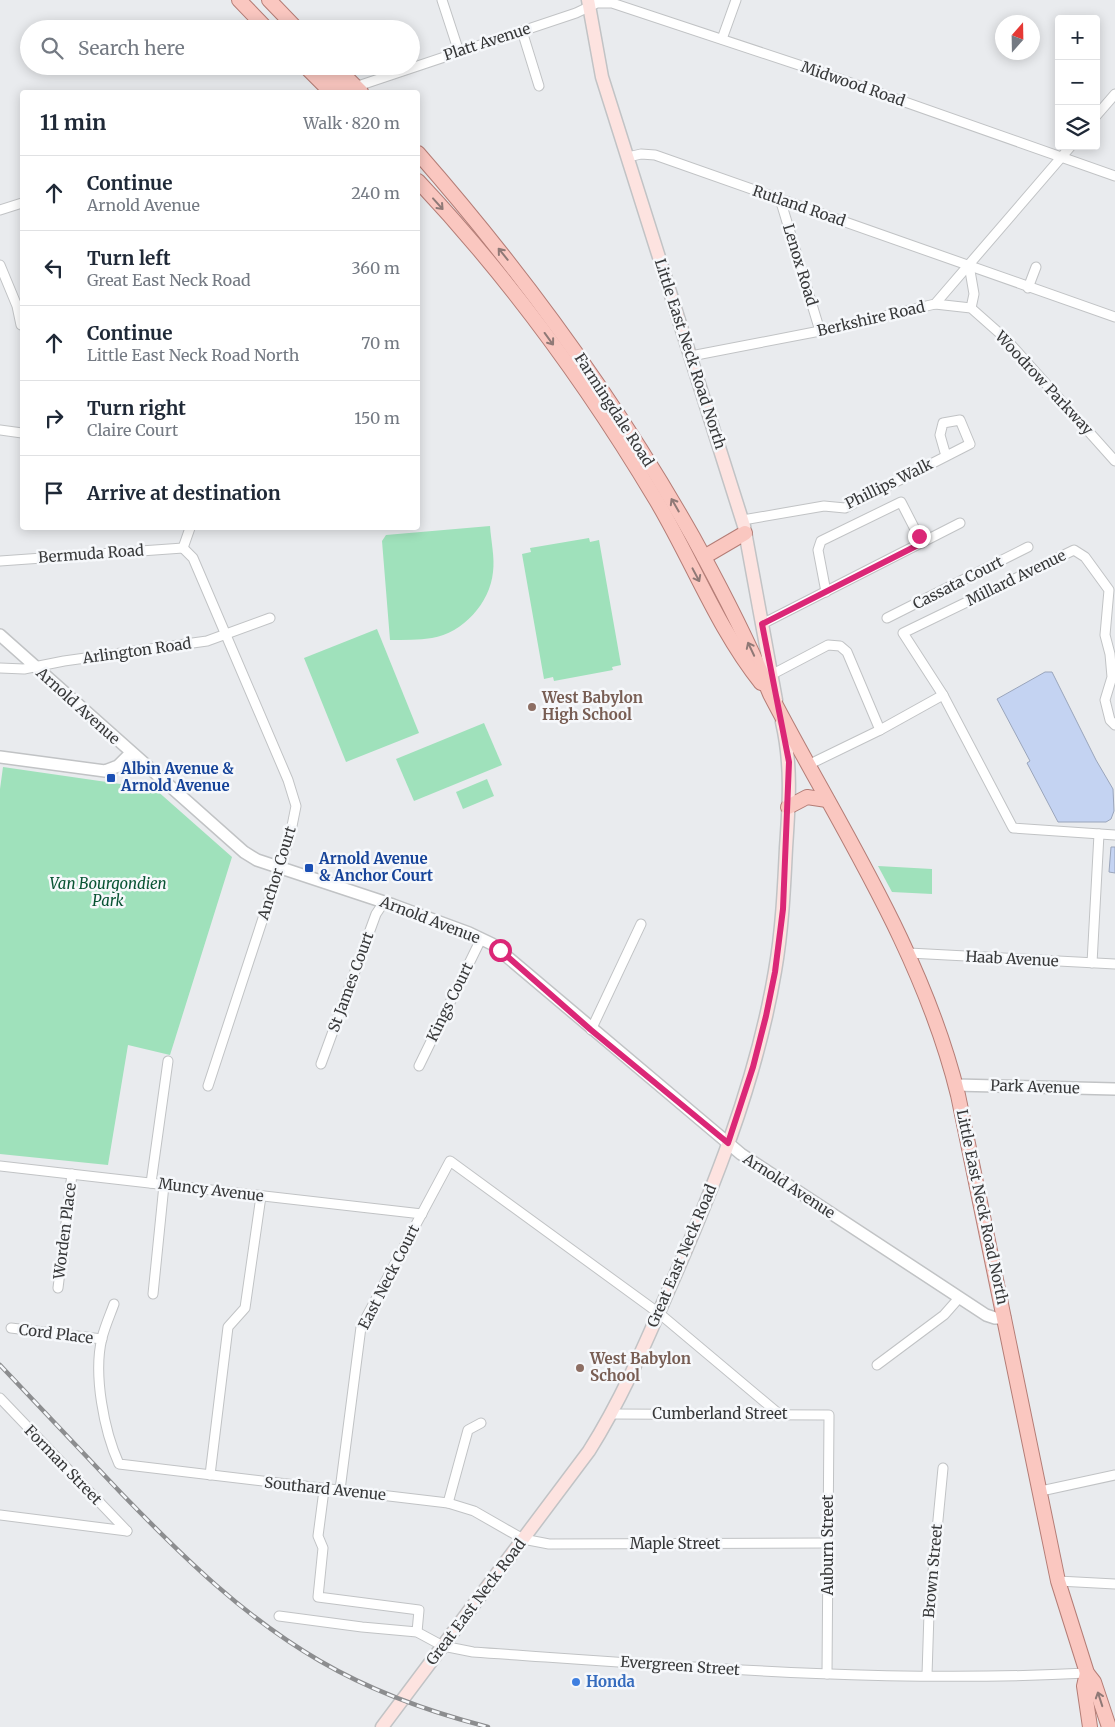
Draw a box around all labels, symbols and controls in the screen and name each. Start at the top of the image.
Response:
north arrow [995,15,1040,60]
map controls [1055,15,1100,150]
button: + [1055,15,1100,60]
street label: Platt Avenue [441,19,533,64]
search box [20,20,420,75]
icon: search [38,34,66,62]
text: Search here [78,36,185,60]
street label: Midwood Road [799,57,908,110]
button: − [1055,60,1100,105]
button: layers [1055,105,1100,150]
text: 11 min [40,109,106,136]
text: Walk · 820 m [303,113,400,133]
text: Continue [87,171,173,195]
icon: ahead [40,179,68,207]
street label: Rutland Road [750,181,848,230]
text: 240 m [351,183,400,203]
text: Arnold Avenue [87,195,200,215]
one-way arrow [432,197,444,210]
street label: Lenox Road [779,222,822,308]
text: Turn left [87,246,171,270]
one-way arrow [497,248,508,261]
icon: left [40,254,68,282]
street label: Little East Neck Road North [651,256,730,452]
text: 360 m [351,258,400,278]
text: Great East Neck Road [87,270,251,290]
street label: Berkshire Road [815,297,927,340]
text: Continue [87,321,173,345]
street label: Woodrow Parkway [991,326,1098,439]
icon: ahead [40,329,68,357]
one-way arrow [543,332,554,345]
text: 70 m [361,333,400,353]
text: Little East Neck Road North [87,345,299,365]
street label: Farmingdale Road [571,349,658,470]
text: Turn right [87,396,186,420]
icon: right [40,404,68,432]
text: 150 m [354,408,400,428]
text: Claire Court [87,420,178,440]
street label: Phillips Walk [842,454,936,513]
icon: arrive [40,479,68,507]
text: Arrive at destination [87,481,281,505]
one-way arrow [669,499,679,513]
route end [908,525,931,548]
street label: Bermuda Road [37,540,145,567]
street label: Millard Avenue [963,545,1069,610]
street label: Cassata Court [909,552,1006,613]
one-way arrow [692,567,701,582]
street label: Arlington Road [80,633,193,668]
one-way arrow [746,641,756,656]
street label: Arnold Avenue [32,662,124,748]
place label: West Babylon High School [541,688,643,724]
marker: West Babylon High School [526,701,538,713]
place label: Albin Avenue & Arnold Avenue [120,759,234,795]
marker: Albin Avenue & Arnold Avenue [105,772,117,784]
street label: Anchor Court [253,824,300,923]
place label: Arnold Avenue & Anchor Court [318,849,433,885]
marker: Arnold Avenue & Anchor Court [303,862,315,874]
park label: Van Bourgondien Park [50,874,167,910]
street label: Arnold Avenue [376,891,483,947]
street label: St James Court [324,929,378,1035]
route start [489,939,512,962]
street label: Haab Avenue [965,947,1059,970]
street label: Kings Court [422,959,477,1044]
street label: Park Avenue [990,1075,1080,1098]
street label: Little East Neck Road North [952,1108,1012,1306]
street label: Arnold Avenue [739,1148,839,1222]
street label: Muncy Avenue [157,1174,265,1205]
street label: Worden Place [49,1181,80,1281]
street label: Great East Neck Road [643,1181,720,1330]
street label: East Neck Court [354,1221,423,1332]
street label: Cord Place [18,1320,94,1348]
place label: West Babylon School [589,1349,691,1385]
marker: West Babylon School [574,1362,586,1374]
street label: Cumberland Street [652,1404,788,1423]
street label: Forman Street [21,1421,106,1509]
street label: Southard Avenue [263,1473,387,1504]
street label: Auburn Street [818,1494,837,1596]
street label: Brown Street [919,1523,946,1619]
street label: Maple Street [630,1534,721,1553]
street label: Great East Neck Road [422,1535,529,1669]
street label: Evergreen Street [620,1652,741,1679]
place label: Honda [586,1672,636,1691]
marker: Honda [570,1676,582,1688]
one-way arrow [1094,1692,1104,1708]

